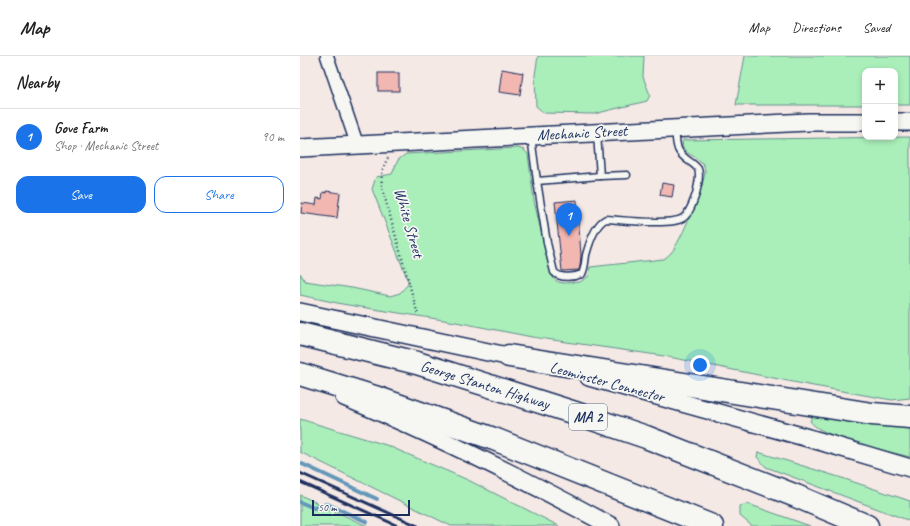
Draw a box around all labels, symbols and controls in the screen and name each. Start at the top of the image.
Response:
text: Map [20,16,50,40]
text: Map [749,19,770,36]
text: Directions [792,19,841,36]
text: Saved [863,19,890,36]
map controls [862,68,898,140]
button: + [862,68,898,104]
text: Nearby [16,72,59,93]
button: − [862,104,898,140]
text: Gove Farm [54,119,107,138]
street label: Mechanic Street [536,121,629,145]
text: 1 [26,129,32,145]
text: 90 m [262,129,284,145]
text: Shop · Mechanic Street [54,138,158,154]
button: Save [16,176,146,213]
button: Share [154,176,284,213]
street label: White Street [390,186,429,262]
pin: 1 [556,203,582,236]
your location [690,355,710,375]
street label: George Stanton Highway [418,356,553,415]
street label: Leominster Connector [548,357,669,407]
road number: MA 2 [569,404,607,430]
scale bar [312,498,410,517]
text: 50 m [318,500,337,514]

